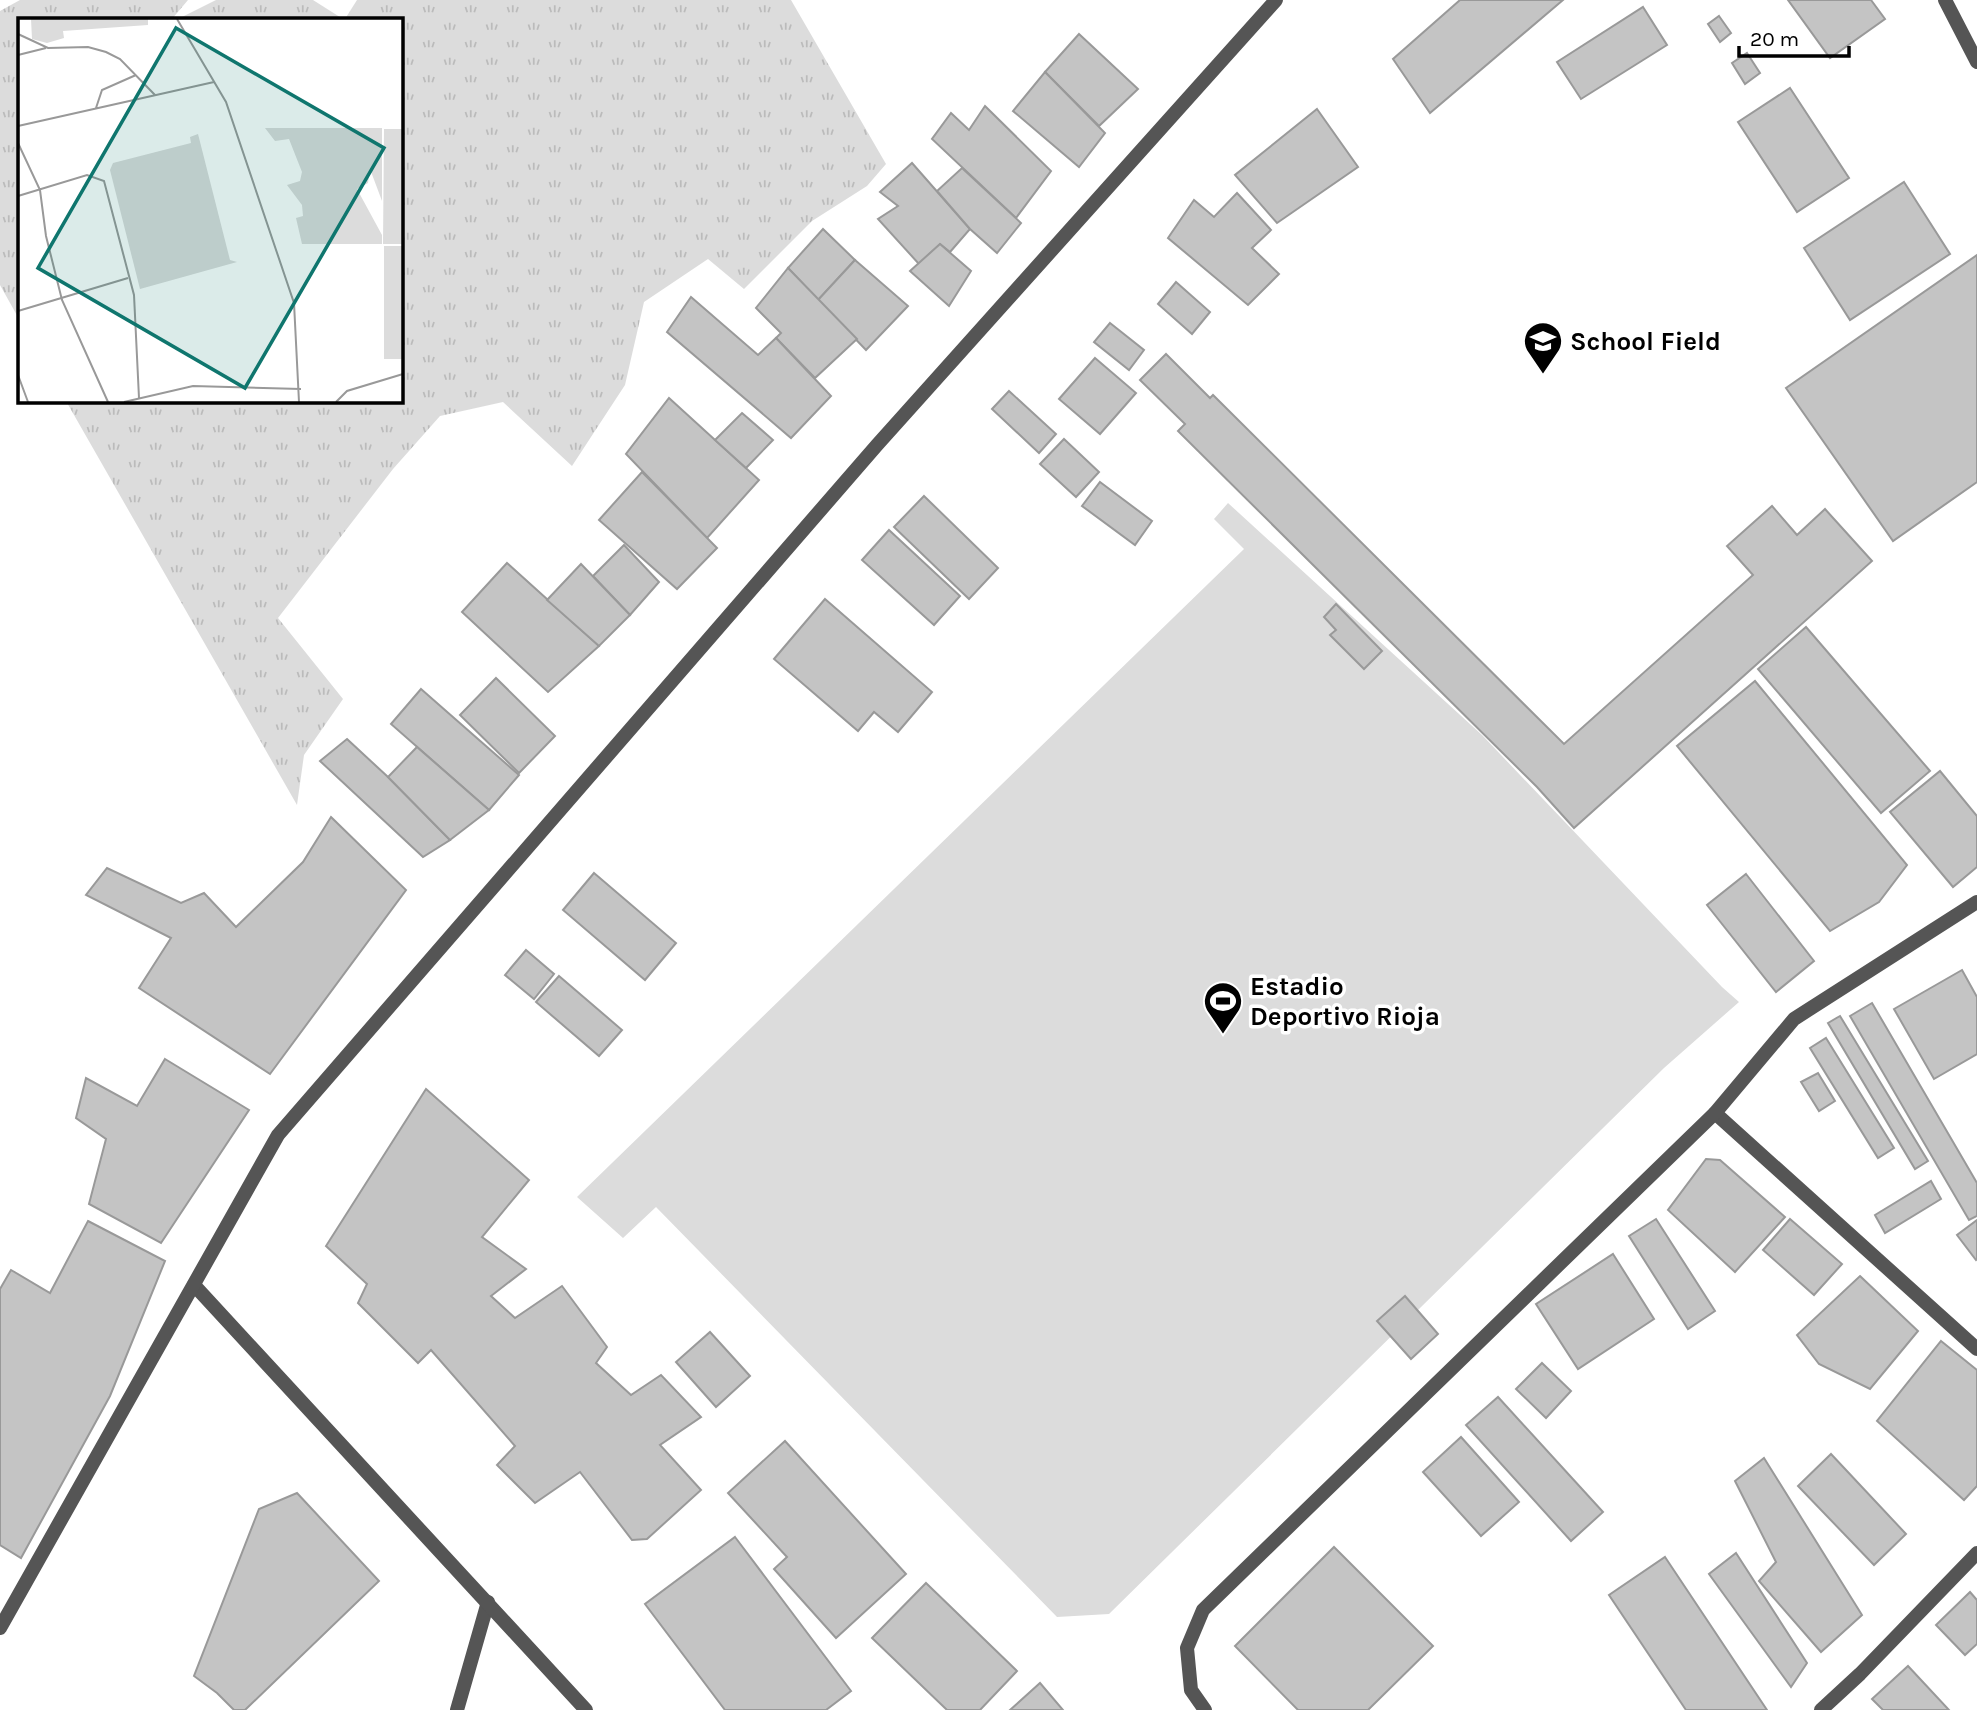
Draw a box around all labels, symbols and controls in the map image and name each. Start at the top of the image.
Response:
scale bar [1739,14,1849,58]
inset map [18,18,402,402]
text: 20 m [1750,27,1799,51]
school or university icon: School Field [1522,320,1564,375]
place label: School Field [1570,326,1721,357]
place label: Estadio Deportivo Rioja [1250,971,1440,1032]
sports icon: Estadio Deportivo Rioja [1202,980,1244,1035]

